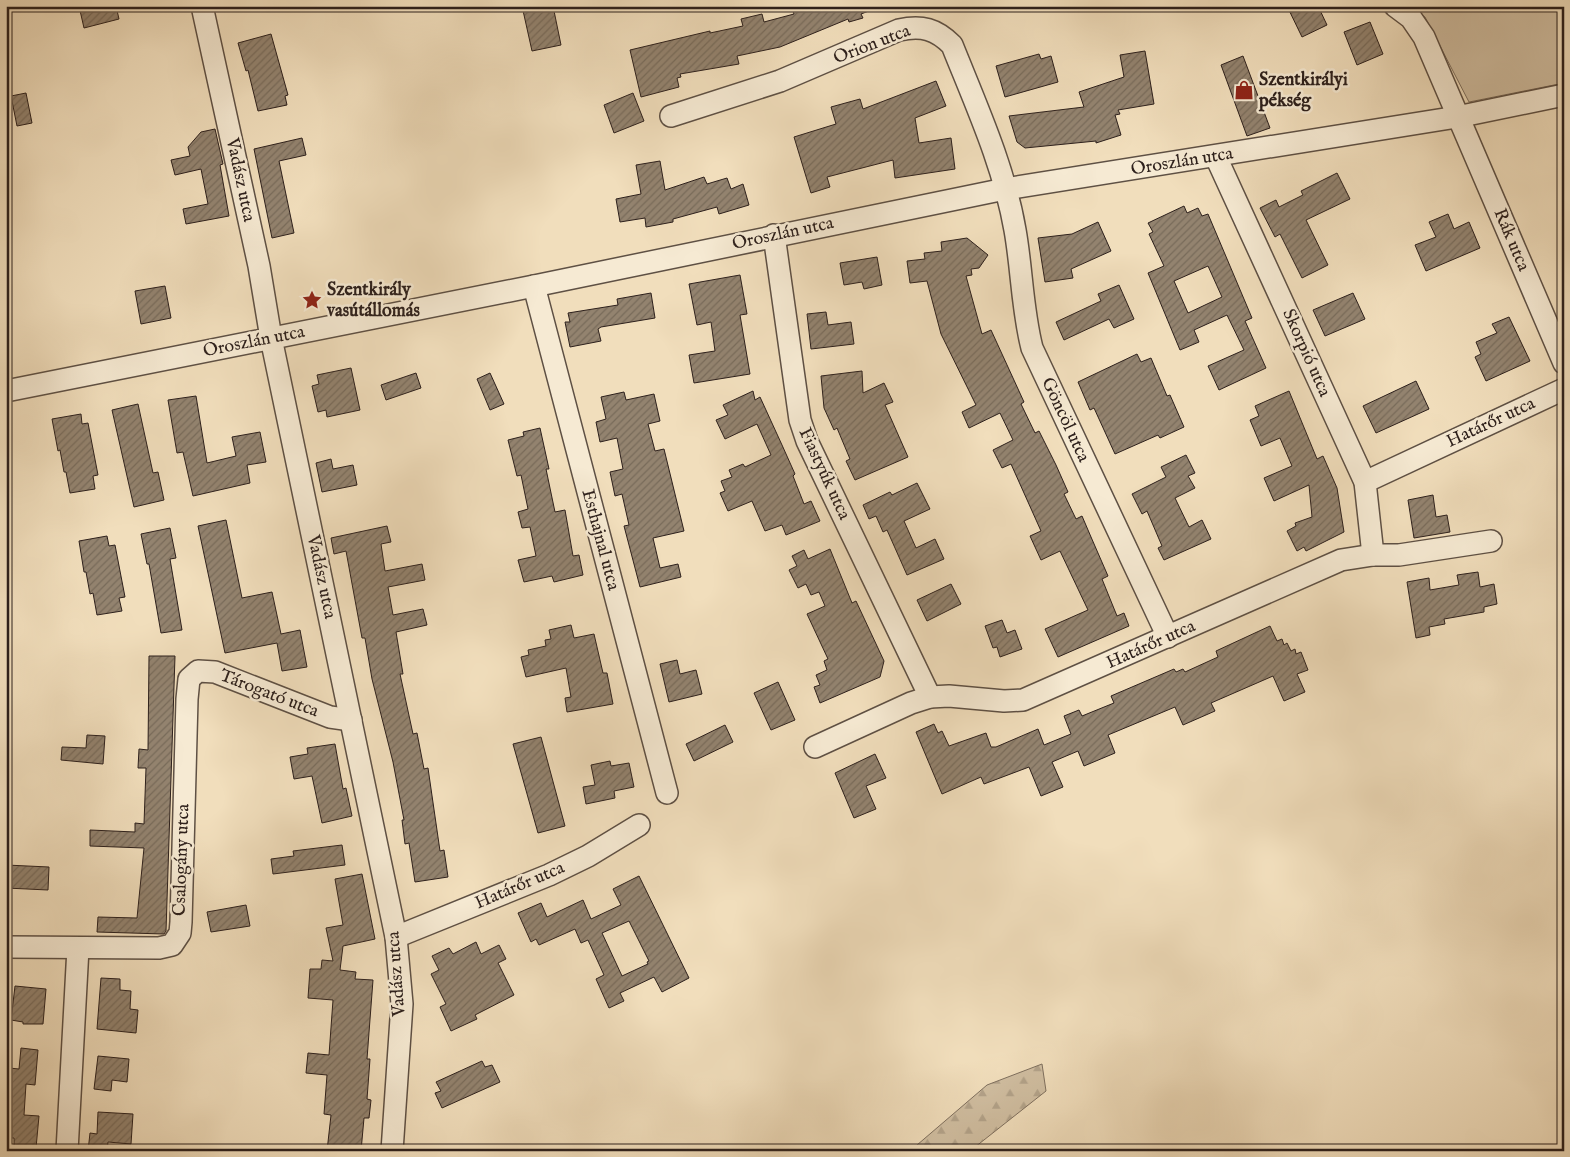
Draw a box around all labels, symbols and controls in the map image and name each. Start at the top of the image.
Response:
street label: Orion utca [830,20,914,70]
place label: Szentkirályi pékség [1258,69,1348,113]
shop icon: Szentkirályi pékség [1233,79,1255,101]
street label: Vadász utca [220,135,260,224]
street label: Oroszlán utca [1129,143,1235,181]
street label: Rák utca [1488,205,1535,275]
street label: Oroszlán utca [730,212,836,256]
place label: Szentkirály vasútállomás [326,279,420,323]
place icon: Szentkirály vasútállomás [301,289,323,311]
street label: Skorpió utca [1276,305,1336,401]
street label: Oroszlán utca [201,321,307,363]
street label: Göncöl utca [1035,374,1095,466]
street label: Határőr utca [1443,392,1539,454]
street label: Fiastyúk utca [793,424,855,524]
street label: Esthajnal utca [575,487,625,593]
street label: Vadász utca [301,532,341,621]
street label: Határőr utca [1103,615,1199,675]
street label: Tárogató utca [216,665,322,724]
street label: Csalogány utca [169,803,195,917]
street label: Határőr utca [472,857,568,915]
street label: Vadász utca [383,930,412,1018]

